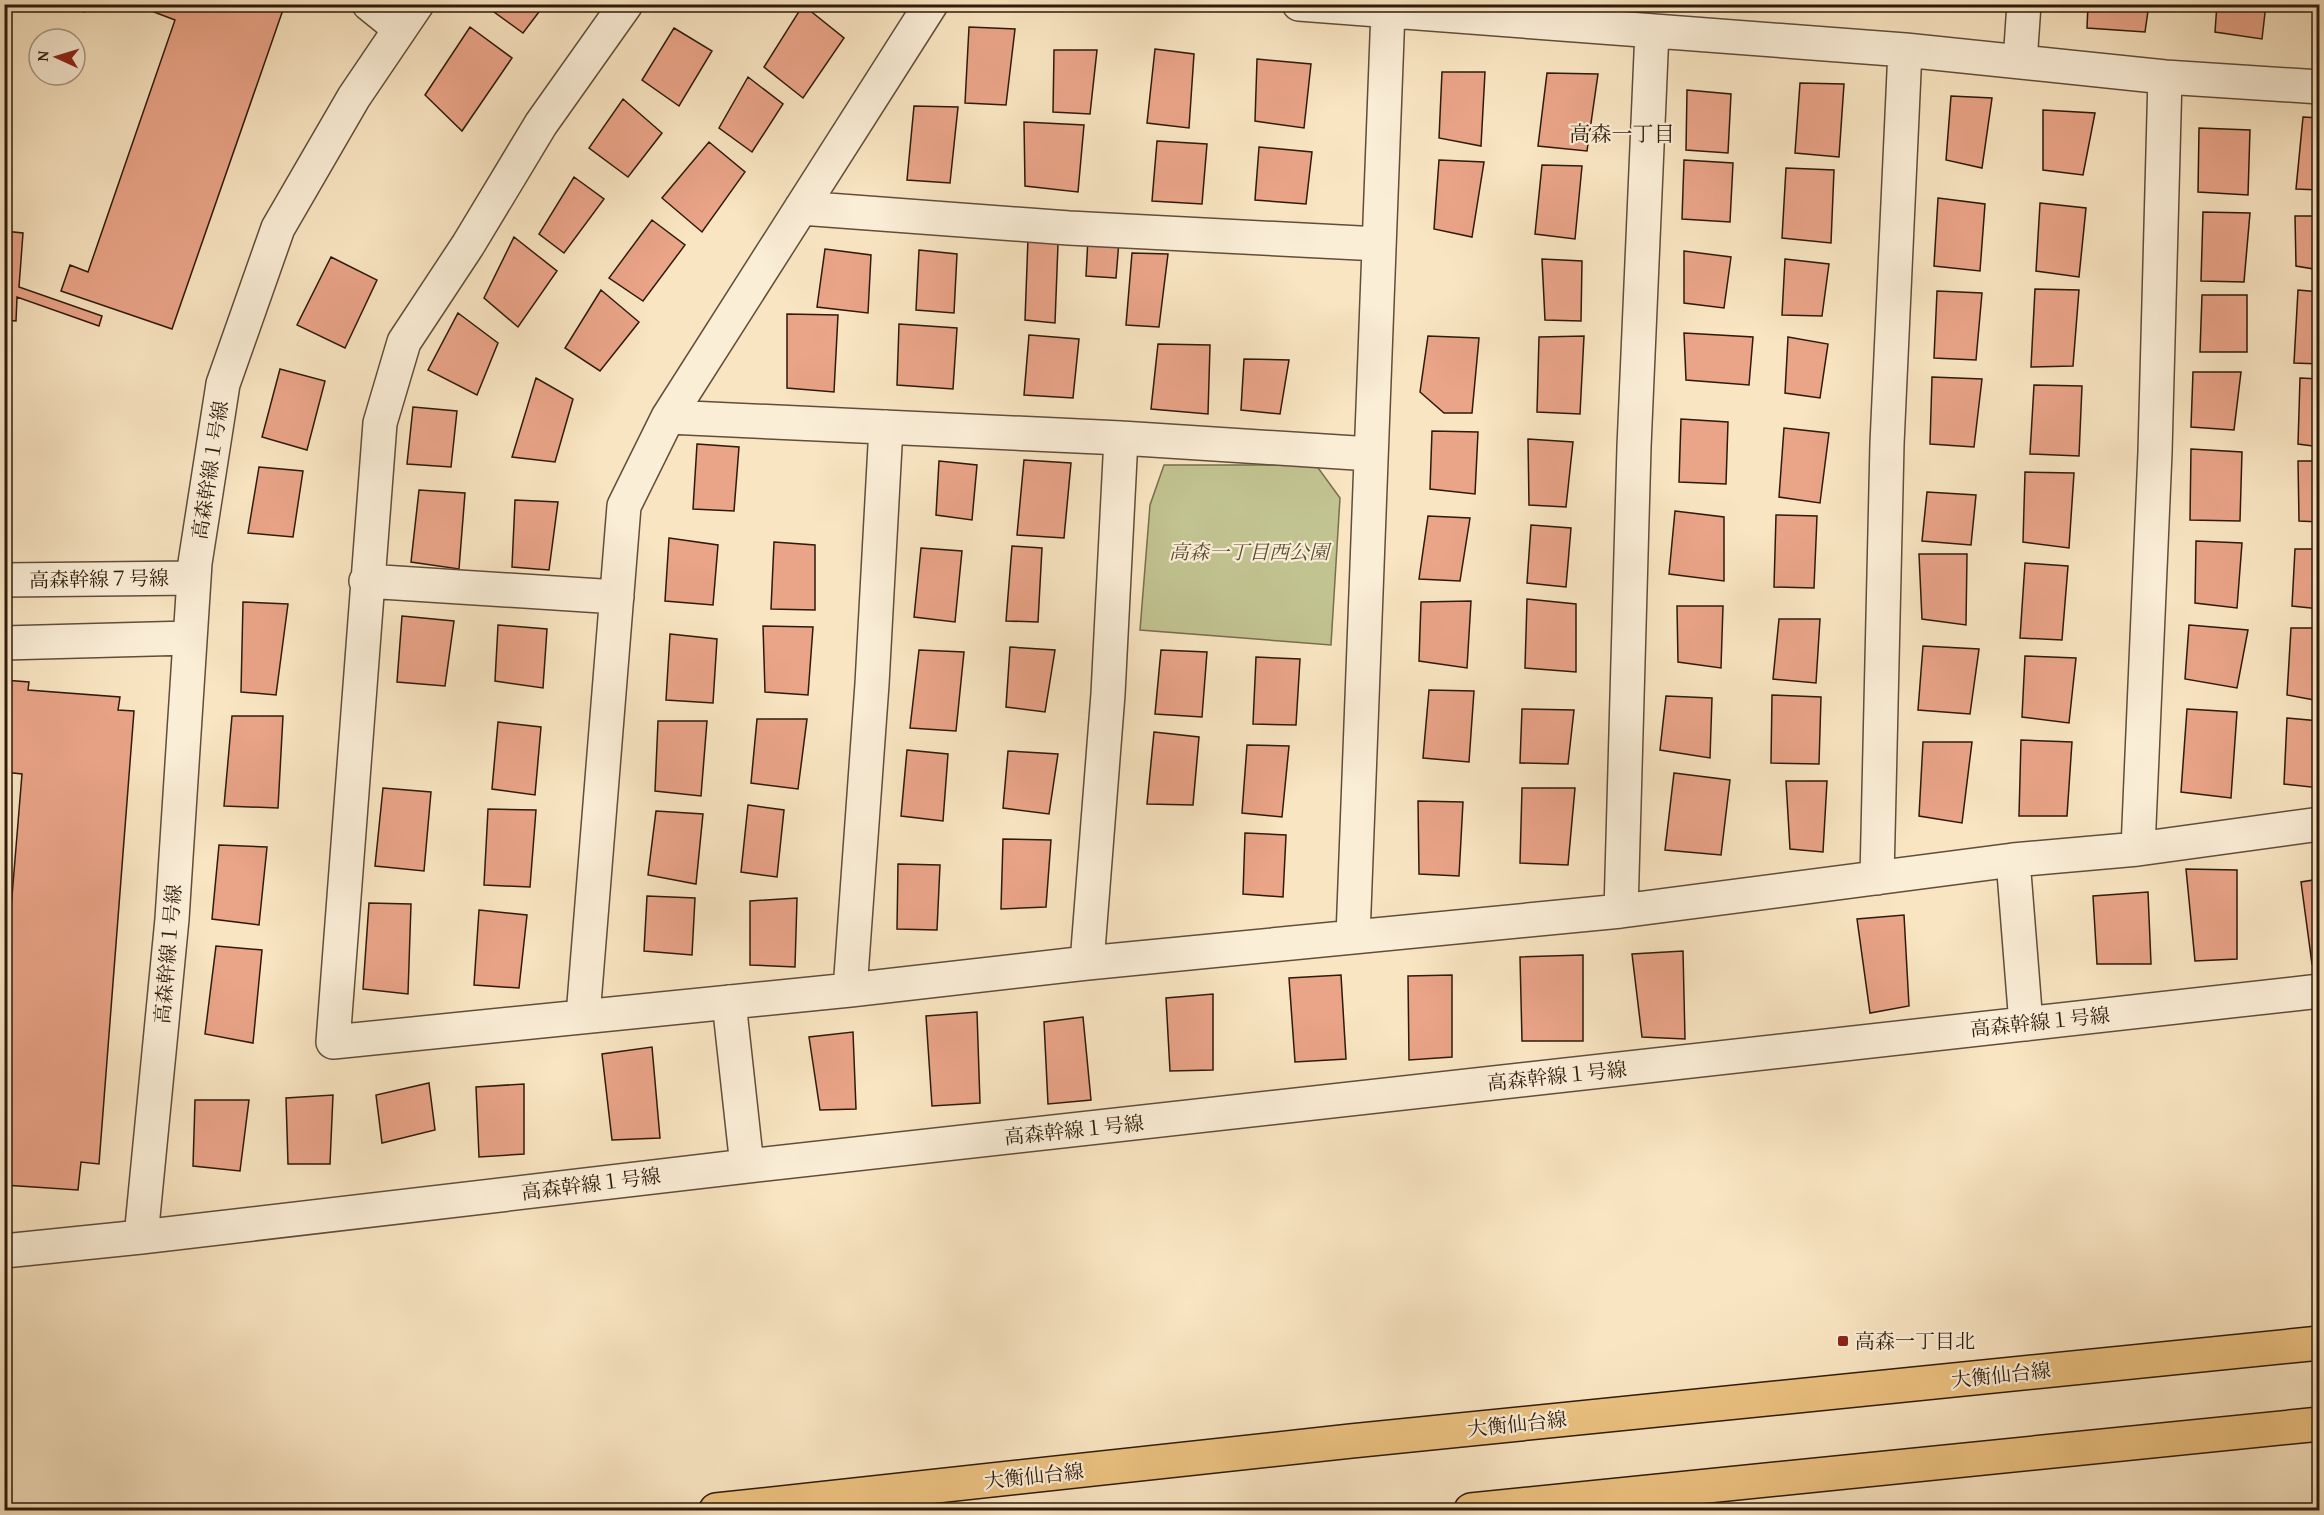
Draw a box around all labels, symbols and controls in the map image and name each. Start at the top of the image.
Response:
north arrow [27,27,87,87]
text: N [30,49,54,62]
district label: 高森一丁目 [1570,118,1675,149]
street label: 高森幹線１号線 [184,399,235,541]
park label: 高森一丁目西公園 [1169,537,1332,566]
street label: 高森幹線７号線 [29,563,169,594]
street label: 高森幹線１号線 [147,883,188,1025]
street label: 高森幹線１号線 [1969,1000,2111,1043]
street label: 高森幹線１号線 [1486,1054,1628,1097]
street label: 高森幹線１号線 [1003,1108,1145,1151]
street label: 高森幹線１号線 [520,1161,662,1206]
place label: 高森一丁目北 [1855,1326,1975,1355]
marker: 高森一丁目北 [1836,1334,1850,1348]
street label: 大衡仙台線 [1950,1355,2052,1394]
street label: 大衡仙台線 [1466,1404,1568,1443]
street label: 大衡仙台線 [983,1456,1085,1495]

